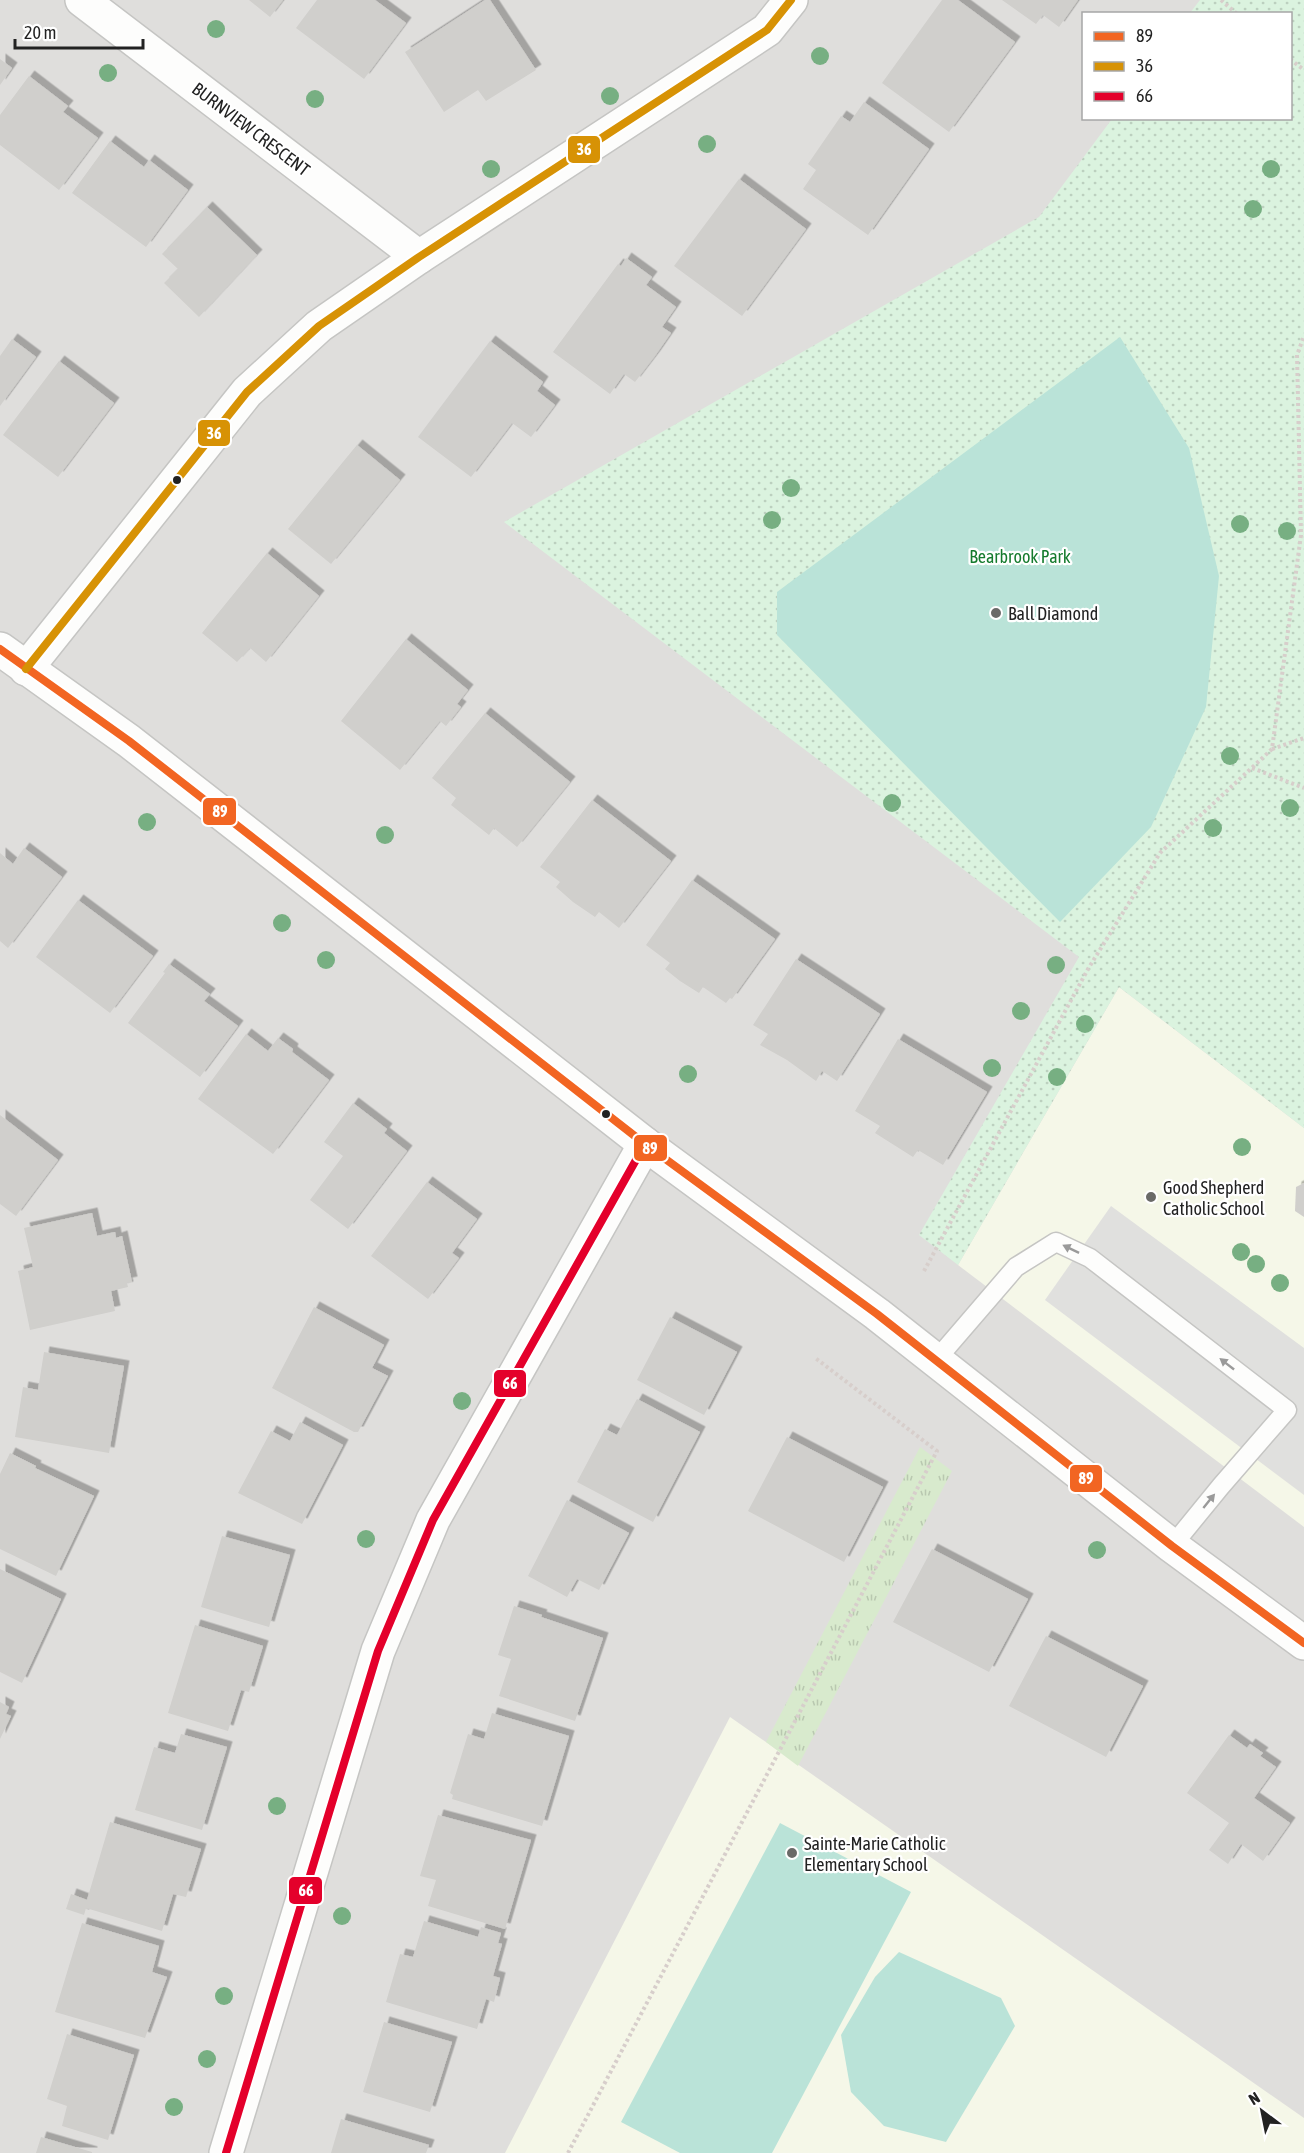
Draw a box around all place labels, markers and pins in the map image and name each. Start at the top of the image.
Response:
unlabelled marker [171,474,183,486]
place label: Ball Diamond [1008,603,1098,624]
marker: Ball Diamond [989,606,1003,620]
unlabelled marker [600,1108,612,1120]
place label: Good Shepherd Catholic School [1163,1177,1265,1219]
marker: Good Shepherd Catholic School [1144,1190,1158,1204]
place label: Sainte-Marie Catholic Elementary School [804,1833,946,1875]
marker: Sainte-Marie Catholic Elementary School [785,1846,799,1860]

